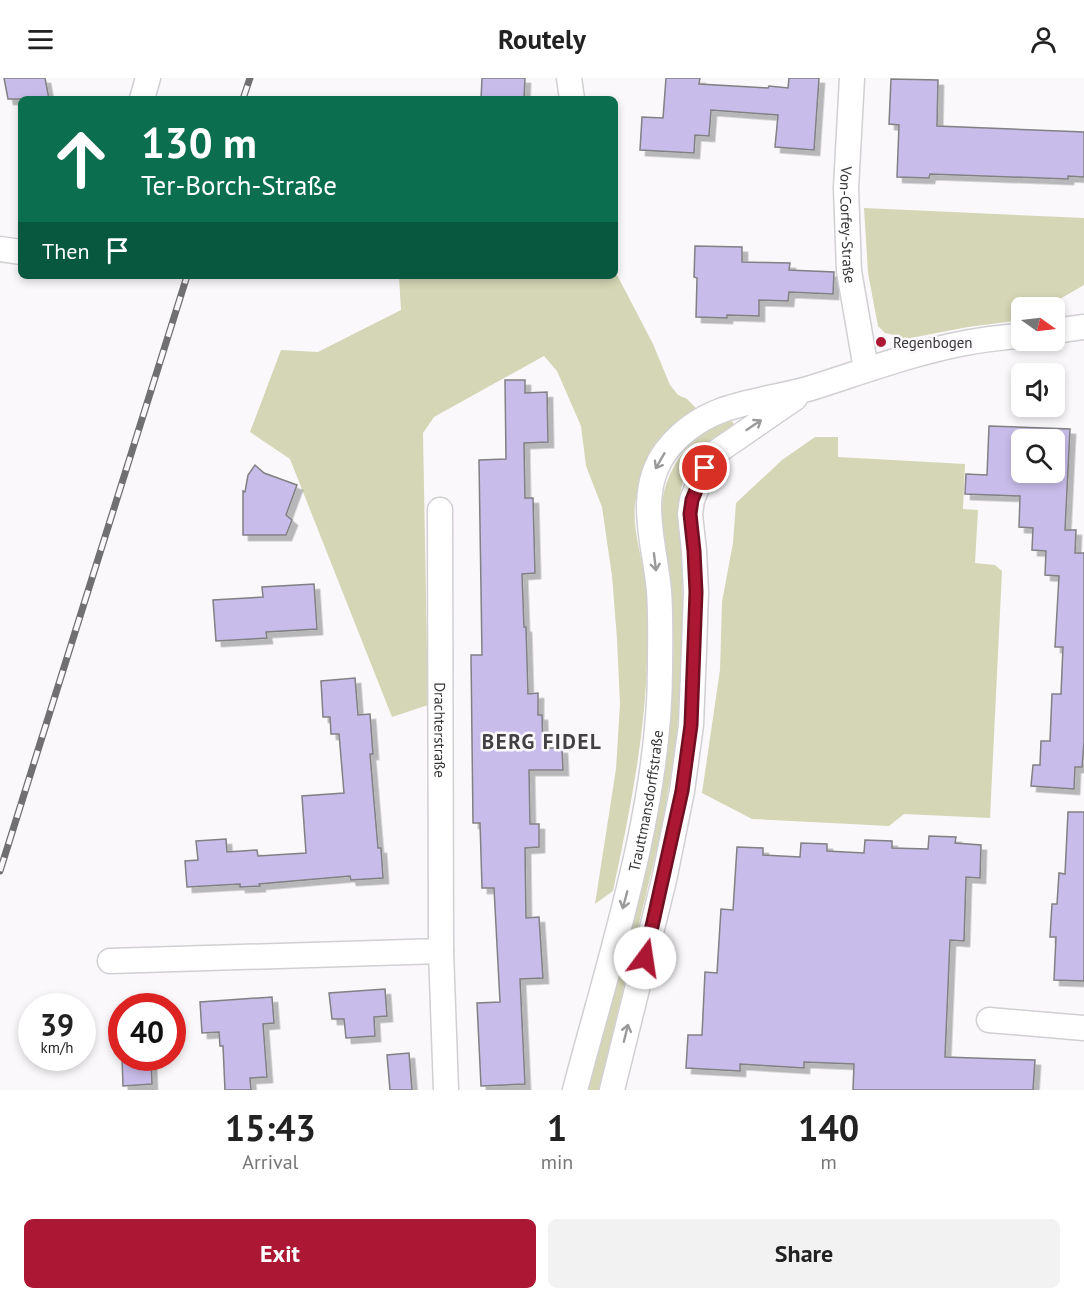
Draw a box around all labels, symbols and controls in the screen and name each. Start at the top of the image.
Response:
text: Routely [498,22,586,56]
icon: menu [24,23,57,56]
icon: person [1027,23,1060,56]
text: 130 m [141,115,257,170]
icon: ahead [42,120,120,198]
street label: Von-Corfey-Straße [836,165,860,285]
text: Ter-Borch-Straße [141,168,337,202]
icon: arrive [101,234,134,267]
text: Then [42,237,89,265]
north arrow [1011,297,1065,351]
map controls [1011,297,1065,483]
place label: Regenbogen [893,333,973,352]
marker: Regenbogen [874,335,888,349]
button: sound [1011,363,1065,417]
one-way arrow [745,419,762,431]
button: search [1011,429,1065,483]
pin [679,442,730,493]
icon: arrive [688,451,721,484]
one-way arrow [654,452,666,469]
one-way arrow [650,551,661,571]
street label: Drachterstraße [431,682,450,778]
district label: BERG FIDEL [482,728,602,755]
street label: Trauttmansdorffstraße [624,729,666,873]
one-way arrow [619,890,630,909]
position arrow [613,926,677,990]
speed limit sign: 40 [108,993,186,1071]
text: 39 [40,1005,74,1044]
one-way arrow [621,1024,632,1043]
text: km/h [41,1038,73,1057]
text: 15:43 [225,1104,316,1151]
text: 1 [547,1104,567,1151]
text: 140 [798,1104,859,1151]
text: Arrival [242,1149,298,1175]
text: min [541,1149,573,1175]
text: m [821,1149,837,1175]
button: Exit [24,1219,536,1288]
button: Share [548,1219,1060,1288]

